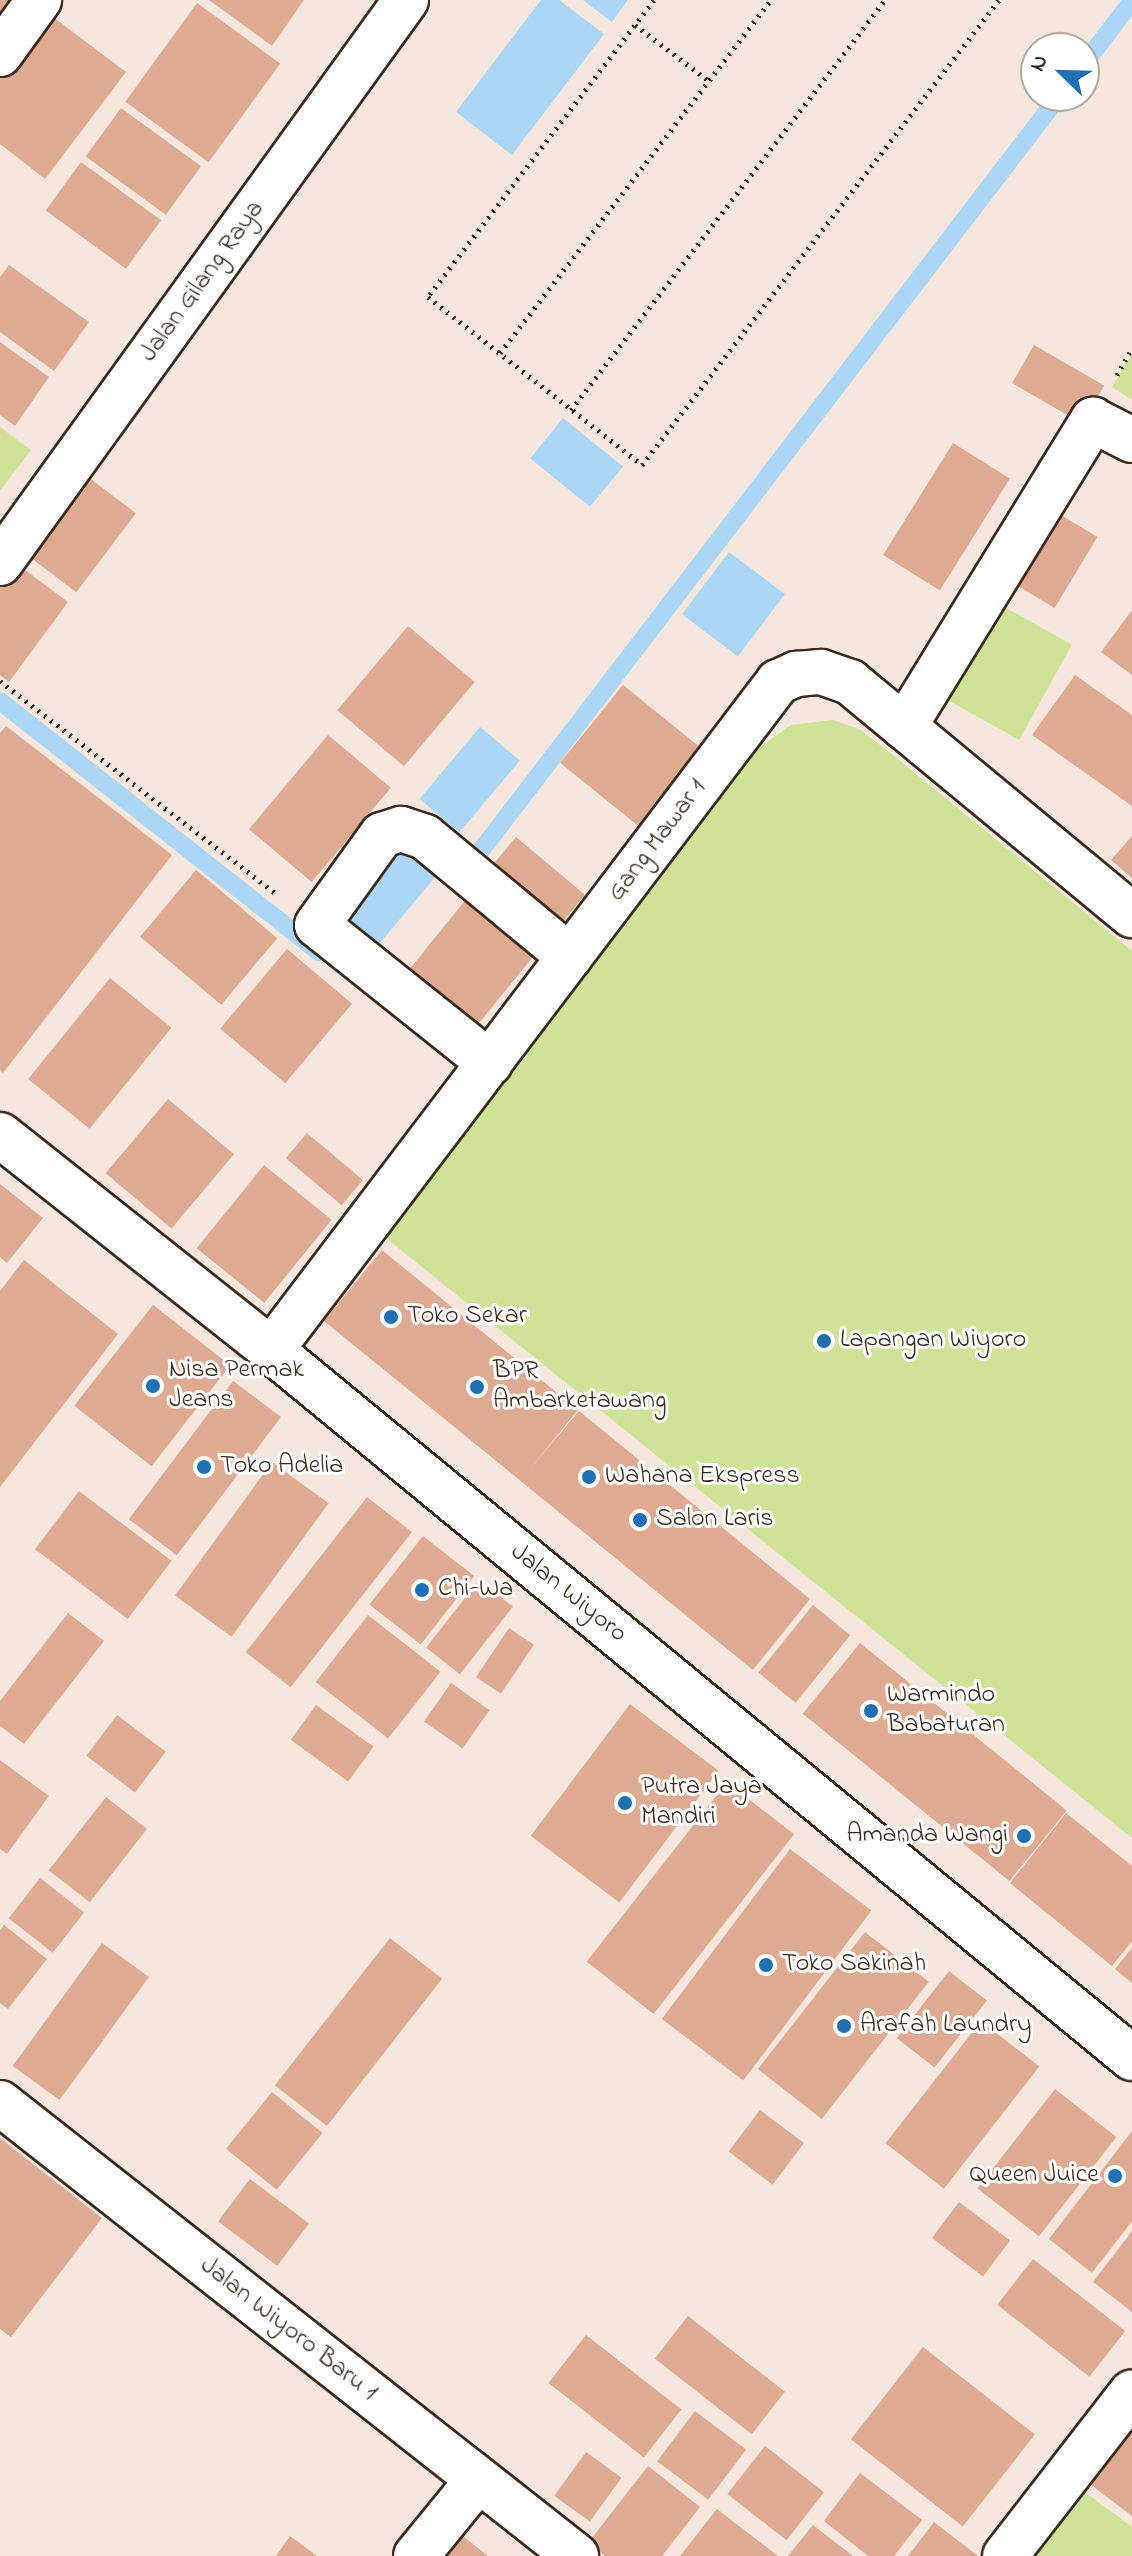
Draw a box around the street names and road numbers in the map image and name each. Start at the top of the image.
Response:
street label: Jalan Gilang Raya [134,195,272,369]
street label: Gang Mawar 1 [602,774,714,908]
street label: Jalan Wiyoro [503,1538,633,1650]
street label: Jalan Wiyoro Baru 1 [193,2251,383,2409]

